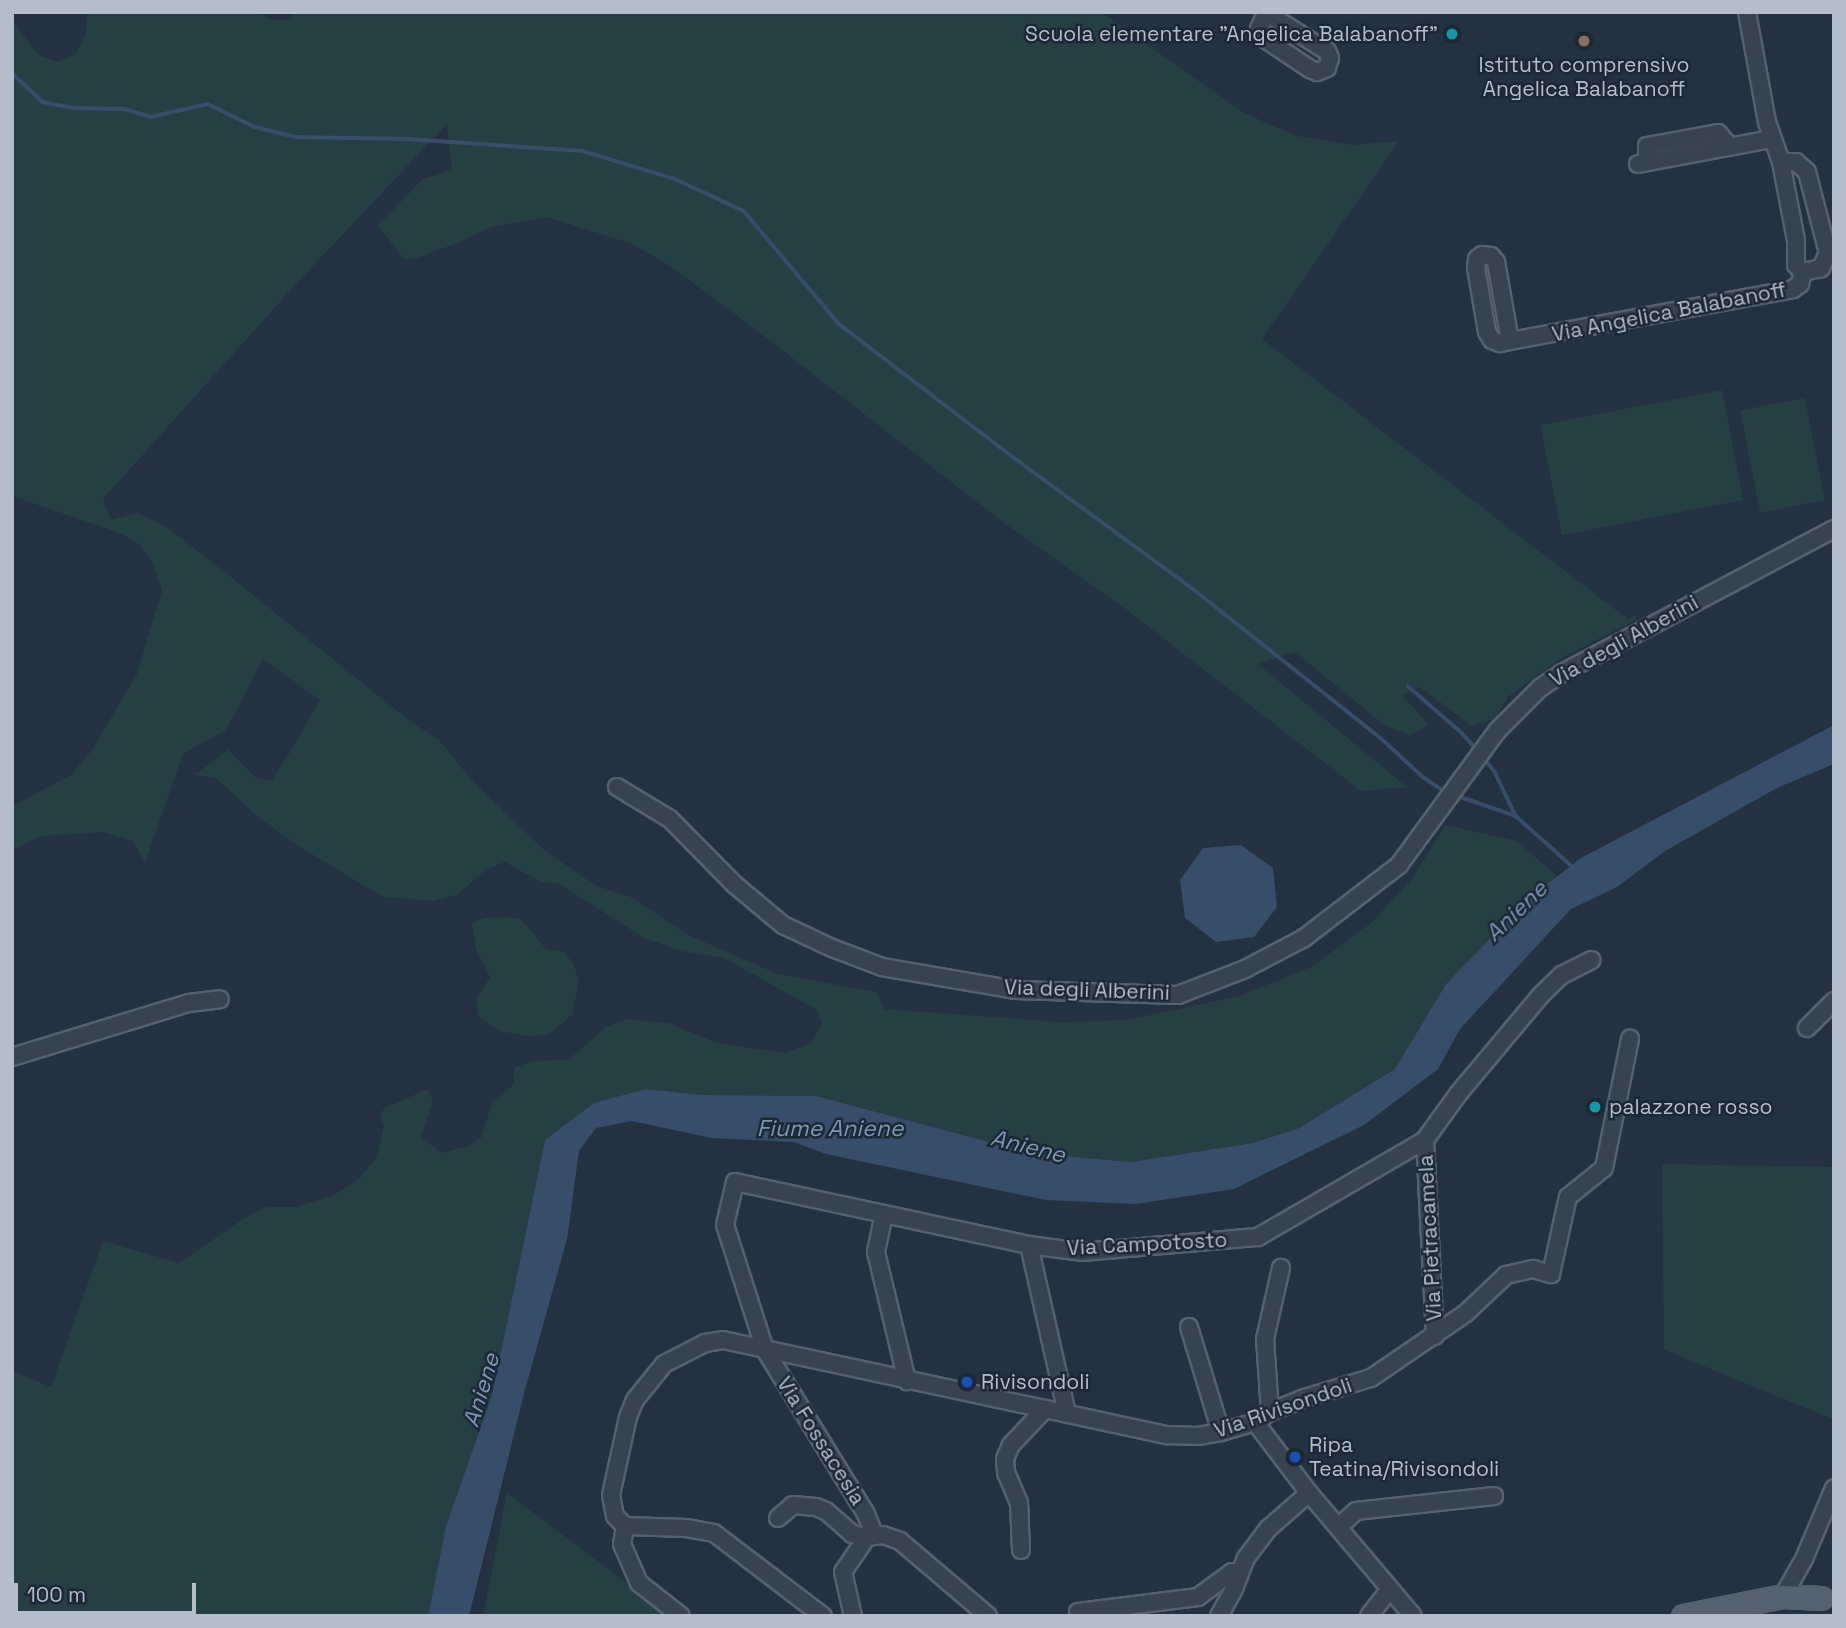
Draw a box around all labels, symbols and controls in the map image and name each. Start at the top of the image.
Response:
place label: Scuola elementare "Angelica Balabanoff" [1025,21,1438,47]
marker: Scuola elementare "Angelica Balabanoff" [1444,26,1460,42]
marker: Istituto comprensivo Angelica Balabanoff [1576,33,1592,49]
place label: Istituto comprensivo Angelica Balabanoff [1479,52,1689,102]
street label: Via Angelica Balabanoff [1550,277,1788,347]
street label: Via degli Alberini [1545,590,1703,692]
water label: Aniene [1479,875,1553,947]
street label: Via degli Alberini [1004,975,1170,1005]
place label: palazzone rosso [1609,1094,1773,1120]
marker: palazzone rosso [1587,1099,1603,1115]
water label: Fiume Aniene [757,1114,903,1142]
water label: Aniene [988,1123,1068,1169]
street label: Via Pietracamela [1413,1154,1447,1322]
street label: Via Campotosto [1066,1227,1228,1261]
water label: Aniene [457,1350,505,1430]
place label: Rivisondoli [981,1369,1090,1395]
street label: Via Fossacesia [771,1372,871,1510]
street label: Via Rivisondoli [1211,1373,1355,1443]
marker: Rivisondoli [959,1374,975,1390]
place label: Ripa Teatina/Rivisondoli [1309,1432,1499,1482]
marker: Ripa Teatina/Rivisondoli [1287,1449,1303,1465]
scale bar [18,1568,200,1612]
text: 100 m [27,1581,86,1608]

